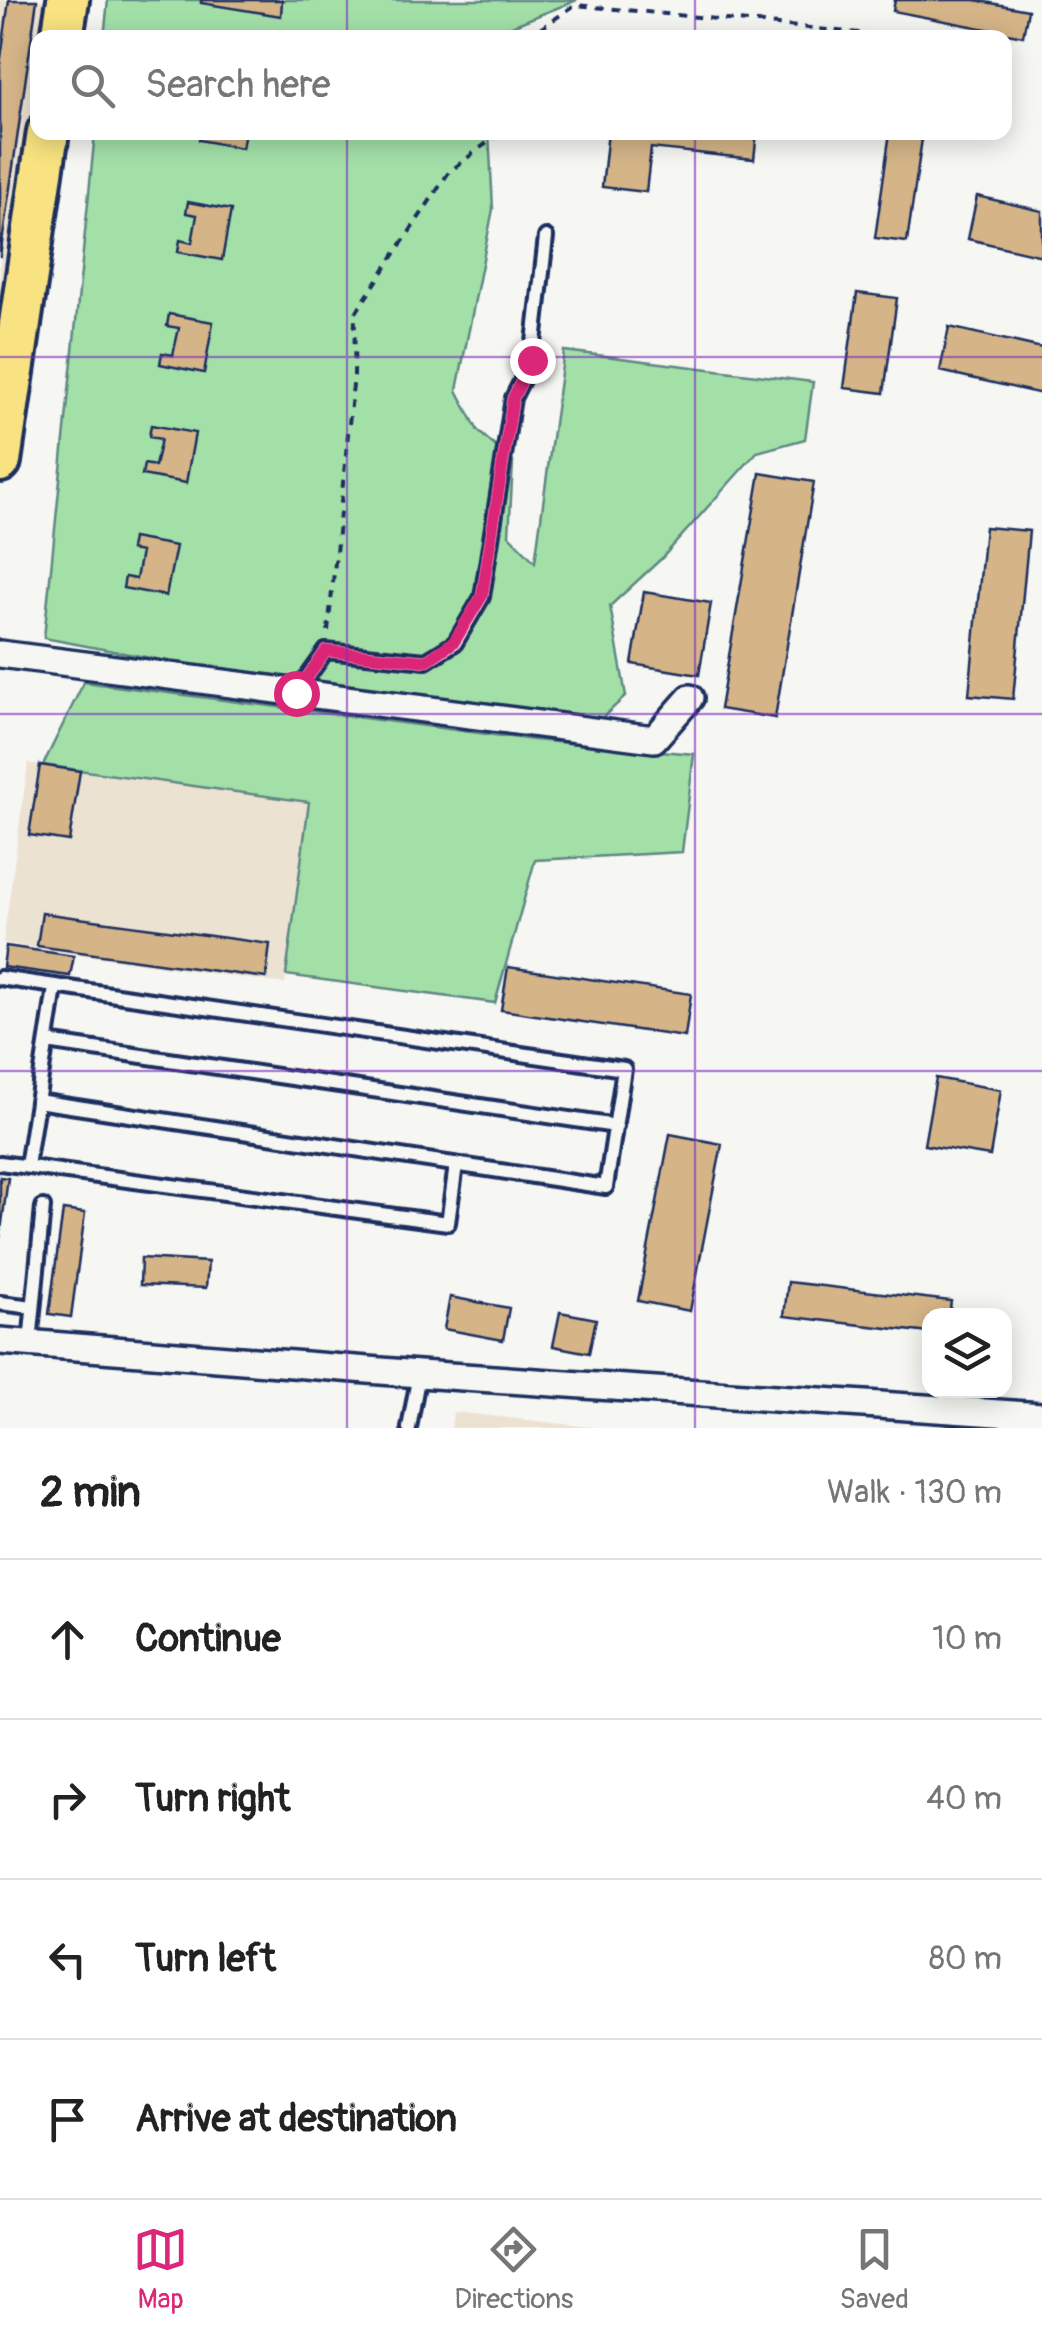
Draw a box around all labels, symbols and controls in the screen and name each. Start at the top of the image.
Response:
search box [30,30,1012,140]
icon: search [65,58,120,113]
text: Search here [145,61,331,109]
route end [510,338,556,384]
route start [274,671,320,717]
map controls [922,1308,1012,1398]
button: layers [922,1308,1012,1398]
text: 2 min [40,1467,141,1519]
text: Walk · 130 m [827,1473,1002,1513]
icon: ahead [40,1612,95,1667]
text: Continue [135,1615,281,1663]
text: 10 m [932,1619,1002,1659]
icon: right [40,1772,95,1827]
text: Turn right [135,1775,290,1823]
text: 40 m [926,1779,1002,1819]
icon: left [40,1932,95,1987]
text: Turn left [135,1935,276,1983]
text: 80 m [929,1939,1002,1979]
icon: arrive [40,2092,95,2147]
text: Arrive at destination [135,2095,457,2143]
tab: Map [133,2222,188,2317]
tab: Directions [454,2222,573,2317]
tab: Saved [839,2222,909,2317]

